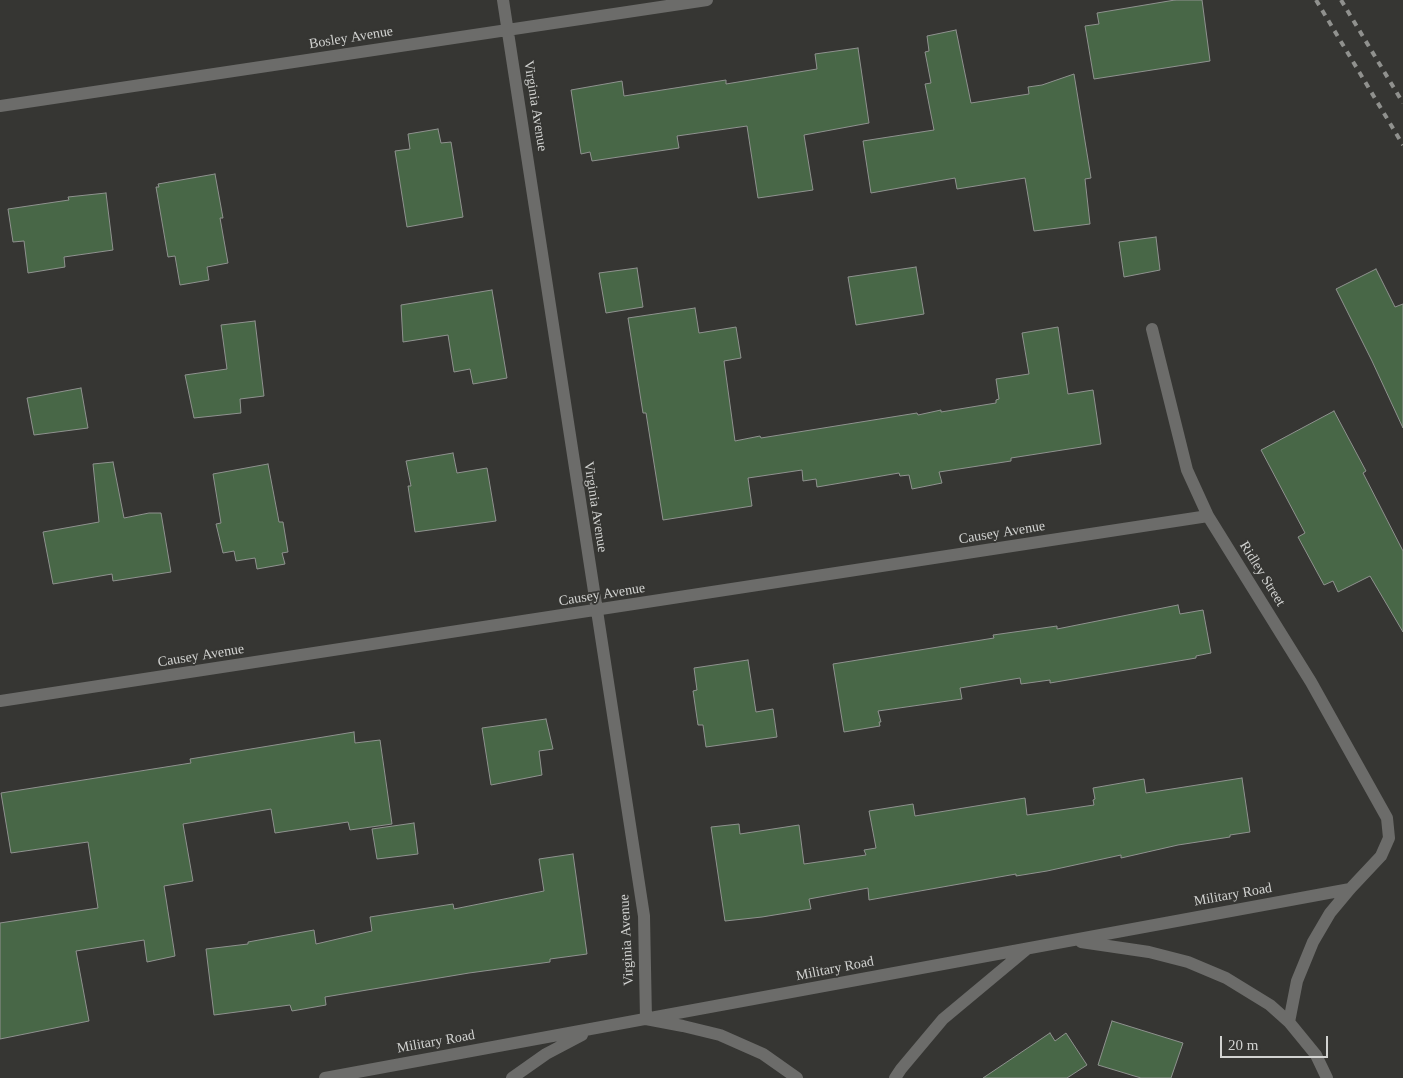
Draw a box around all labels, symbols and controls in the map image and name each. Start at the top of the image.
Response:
street label: Bosley Avenue [308,23,394,53]
street label: Virginia Avenue [520,59,550,153]
street label: Virginia Avenue [580,460,610,554]
street label: Causey Avenue [958,518,1046,548]
street label: Ridley Street [1235,538,1289,610]
street label: Causey Avenue [558,580,646,610]
street label: Causey Avenue [157,641,245,671]
street label: Military Road [1193,880,1273,910]
street label: Virginia Avenue [616,894,638,986]
street label: Military Road [795,953,875,985]
scale bar [1223,1026,1330,1058]
street label: Military Road [396,1027,476,1057]
text: 20 m [1228,1037,1258,1053]

